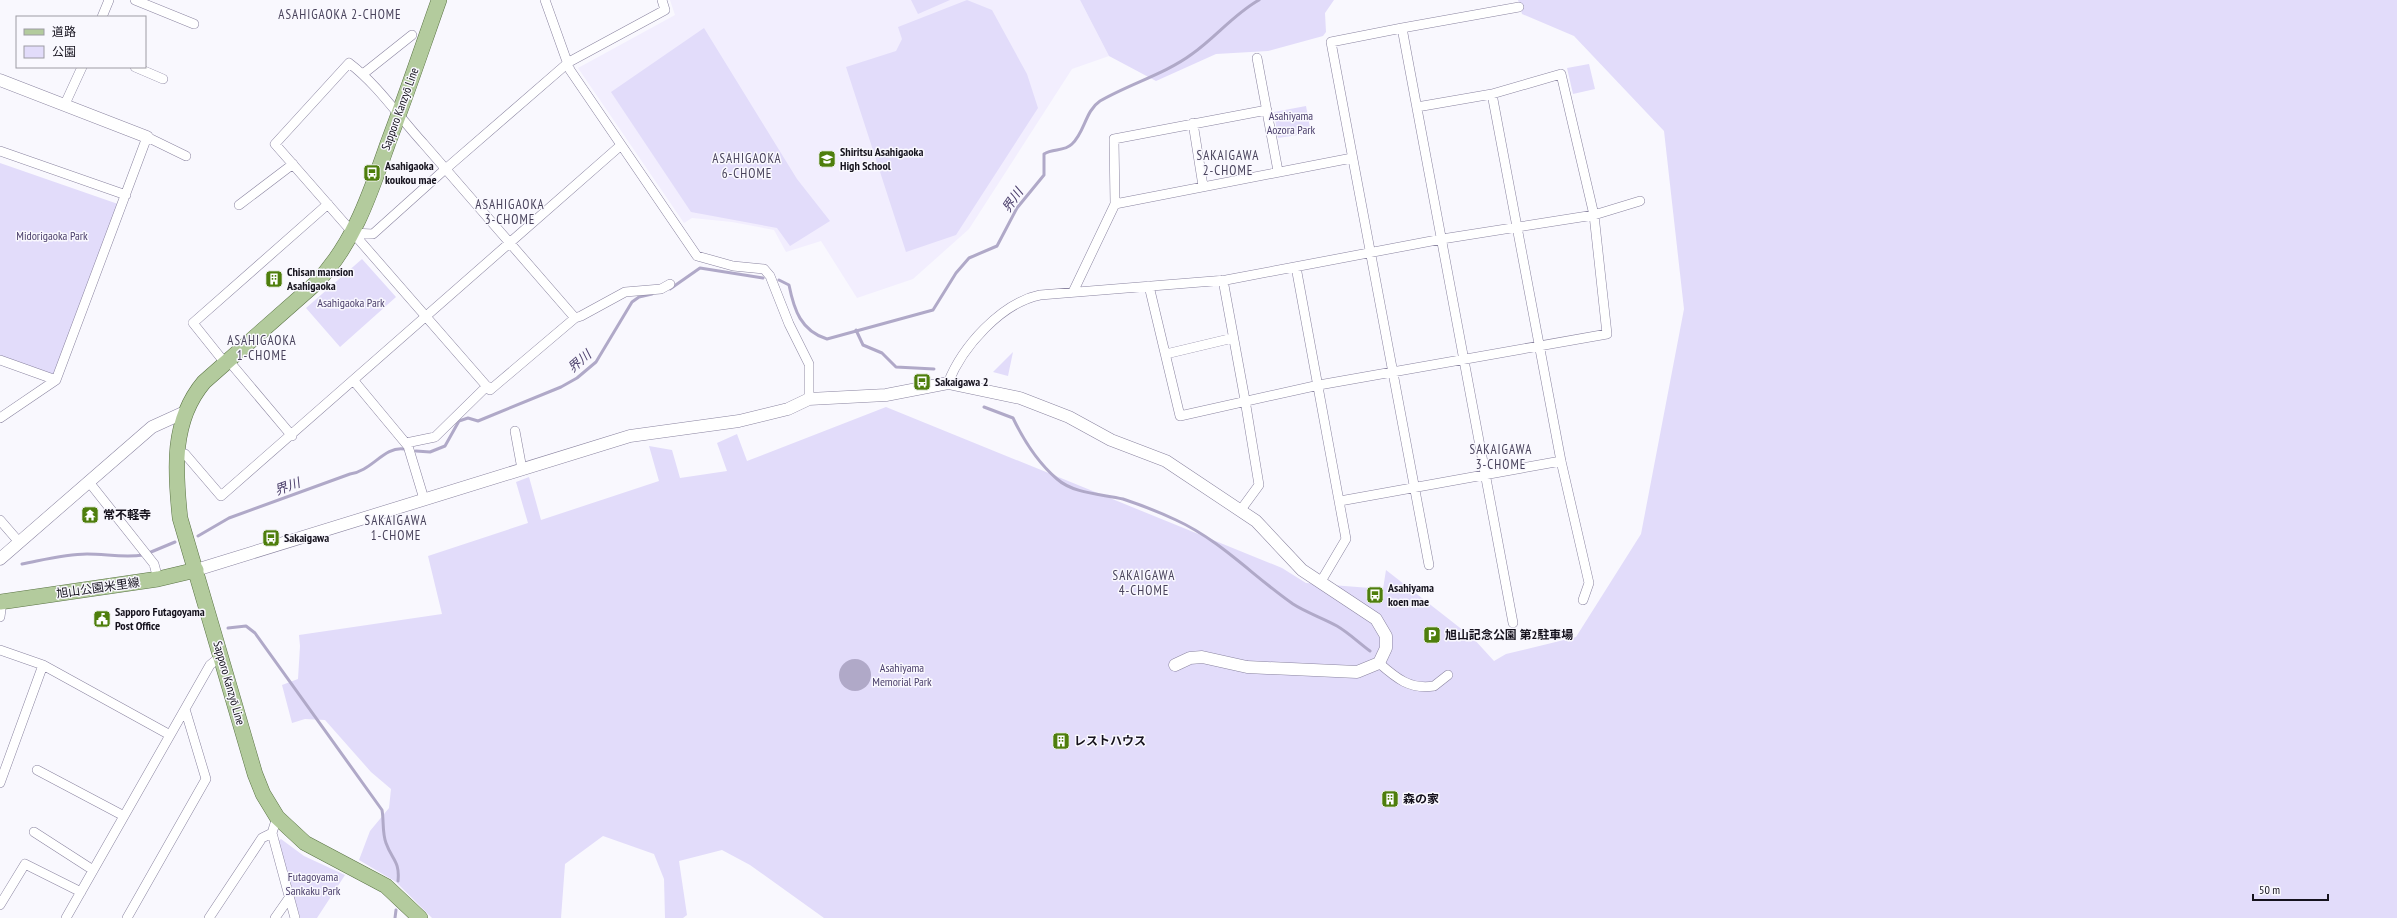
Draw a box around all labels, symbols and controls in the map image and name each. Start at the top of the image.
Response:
district label: ASAHIGAOKA 2-CHOME [278,6,402,23]
legend [16,16,146,68]
text: 道路 [52,24,76,39]
text: 公園 [52,44,76,59]
street label: Sapporo Kanzyō Line [378,66,421,152]
park label: Asahiyama Aozora Park [1267,108,1316,137]
place label: Shiritsu Asahigaoka High School [840,144,923,173]
district label: SAKAIGAWA 2-CHOME [1197,147,1259,179]
school or university icon: Shiritsu Asahigaoka High School [817,149,837,169]
district label: ASAHIGAOKA 6-CHOME [712,150,782,182]
place label: Asahigaoka koukou mae [384,158,437,187]
bus stop icon: Asahigaoka koukou mae [362,163,382,183]
water label: 界川 [998,183,1028,216]
district label: ASAHIGAOKA 3-CHOME [475,196,545,228]
park label: Midorigaoka Park [16,228,88,243]
place label: Chisan mansion Asahigaoka [286,264,354,293]
building icon: Chisan mansion Asahigaoka [264,269,284,289]
park label: Asahigaoka Park [317,295,385,310]
district label: ASAHIGAOKA 1-CHOME [227,332,297,364]
water label: 界川 [564,345,596,376]
bus stop icon: Sakaigawa 2 [912,372,932,392]
place label: Sakaigawa 2 [935,374,988,389]
district label: SAKAIGAWA 3-CHOME [1470,441,1532,473]
water label: 界川 [272,473,304,499]
temple icon: 常不軽寺 [80,505,100,525]
place label: 常不軽寺 [103,507,151,522]
district label: SAKAIGAWA 1-CHOME [365,512,427,544]
bus stop icon: Sakaigawa [261,528,281,548]
place label: Sakaigawa [284,530,329,545]
district label: SAKAIGAWA 4-CHOME [1113,567,1175,599]
street label: 旭山公園米里線 [55,574,141,601]
place label: Asahiyama koen mae [1387,580,1434,609]
bus stop icon: Asahiyama koen mae [1365,585,1385,605]
place label: Sapporo Futagoyama Post Office [115,604,205,633]
public building icon: Sapporo Futagoyama Post Office [92,609,112,629]
parking icon: 旭山記念公園 第2駐車場 [1422,625,1442,645]
place label: 旭山記念公園 第2駐車場 [1445,627,1573,642]
street label: Sapporo Kanzyō Line [210,639,249,727]
park label: Asahiyama Memorial Park [872,660,932,689]
building icon: レストハウス [1051,731,1071,751]
place label: レストハウス [1074,733,1146,748]
building icon: 森の家 [1380,789,1400,809]
place label: 森の家 [1403,791,1439,806]
park label: Futagoyama Sankaku Park [286,869,341,898]
scale bar [2253,876,2328,902]
text: 50 m [2259,882,2280,897]

